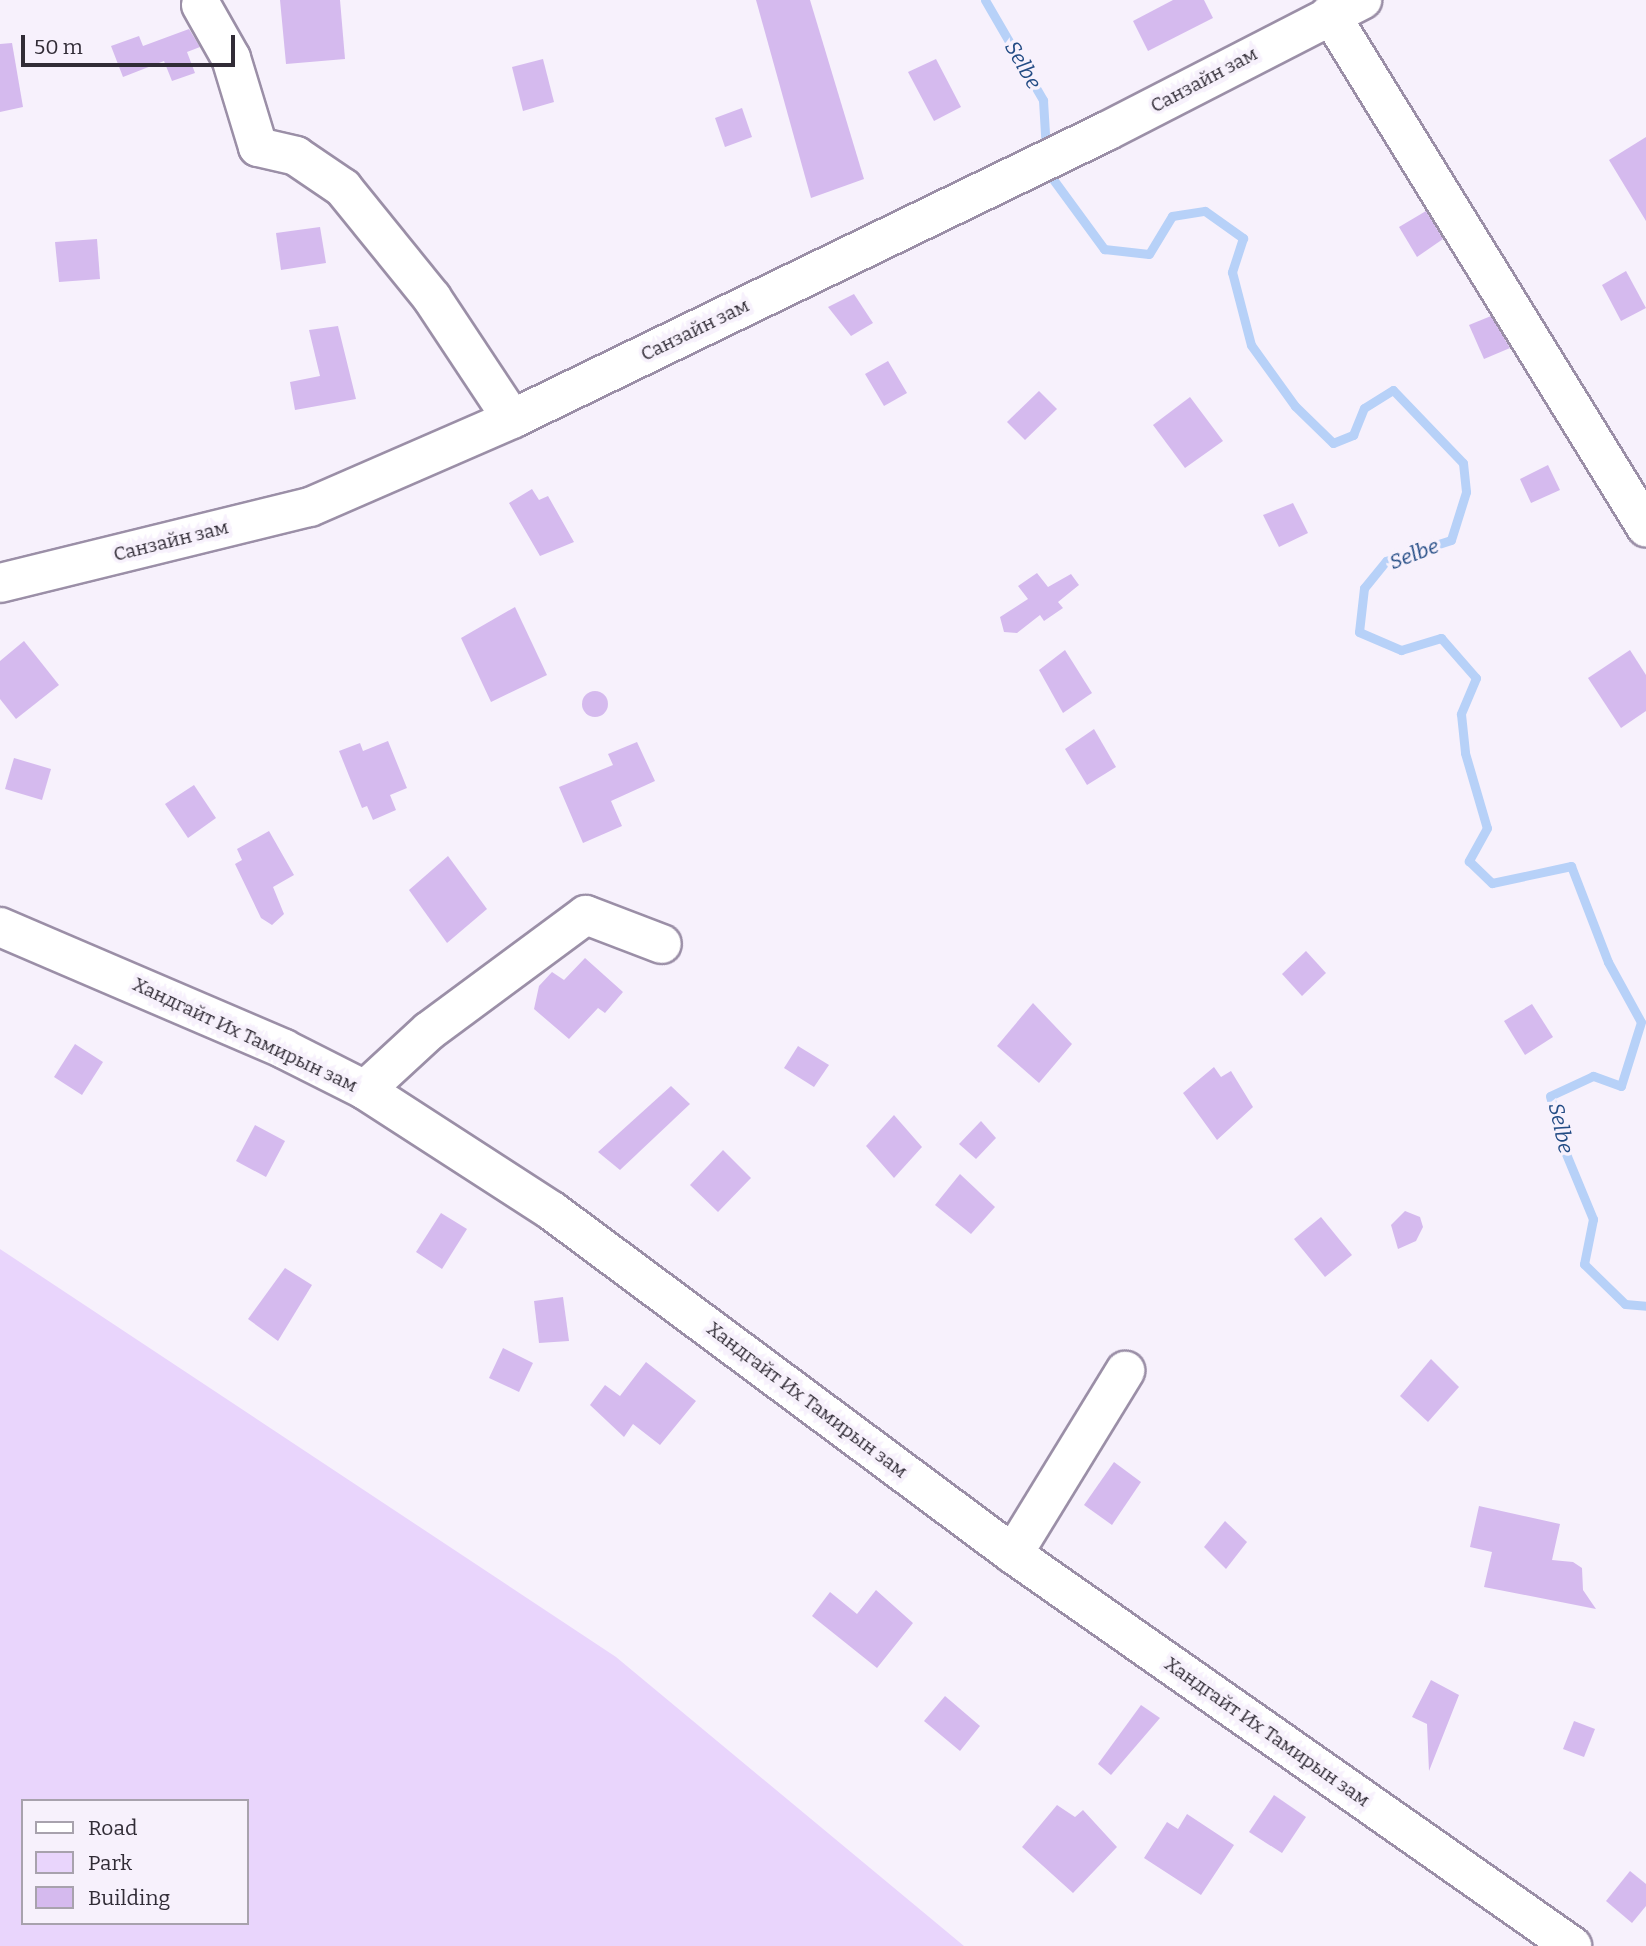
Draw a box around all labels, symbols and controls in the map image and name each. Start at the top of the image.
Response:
scale bar [24,21,238,65]
text: 50 m [34,34,83,60]
water label: Selbe [999,37,1047,93]
street label: Санзайн зам [1147,42,1261,118]
street label: Санзайн зам [637,294,753,366]
street label: Санзайн зам [111,516,231,566]
water label: Selbe [1386,533,1442,575]
street label: Хандгайт Их Тамирын зам [129,973,361,1097]
water label: Selbe [1543,1100,1579,1156]
street label: Хандгайт Их Тамирын зам [702,1317,912,1483]
street label: Хандгайт Их Тамирын зам [1160,1652,1374,1812]
legend [21,1799,248,1925]
text: Road [88,1815,137,1841]
text: Park [88,1850,132,1876]
text: Building [88,1885,170,1911]

